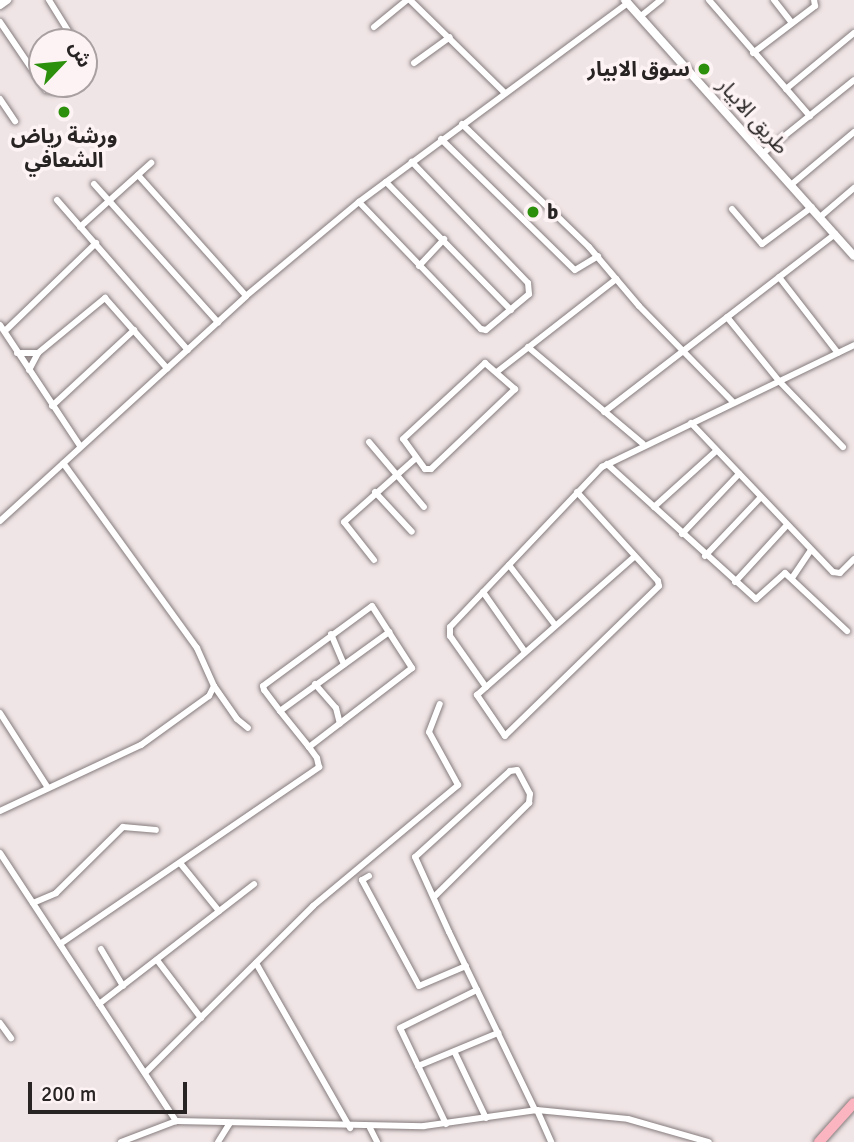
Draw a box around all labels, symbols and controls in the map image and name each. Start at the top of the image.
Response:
north arrow [28,28,98,98]
text: ش [64,38,97,72]
place label: سوق الابيار [587,56,690,82]
marker: سوق الابيار [696,61,712,77]
street label: طريق الابيار [712,73,794,159]
marker: ورشة رياض الشعافي [56,104,72,120]
place label: ورشة رياض الشعافي [11,123,117,173]
place label: b [547,199,558,225]
marker: b [525,204,541,220]
scale bar [32,1068,191,1112]
text: 200 m [41,1081,96,1107]

